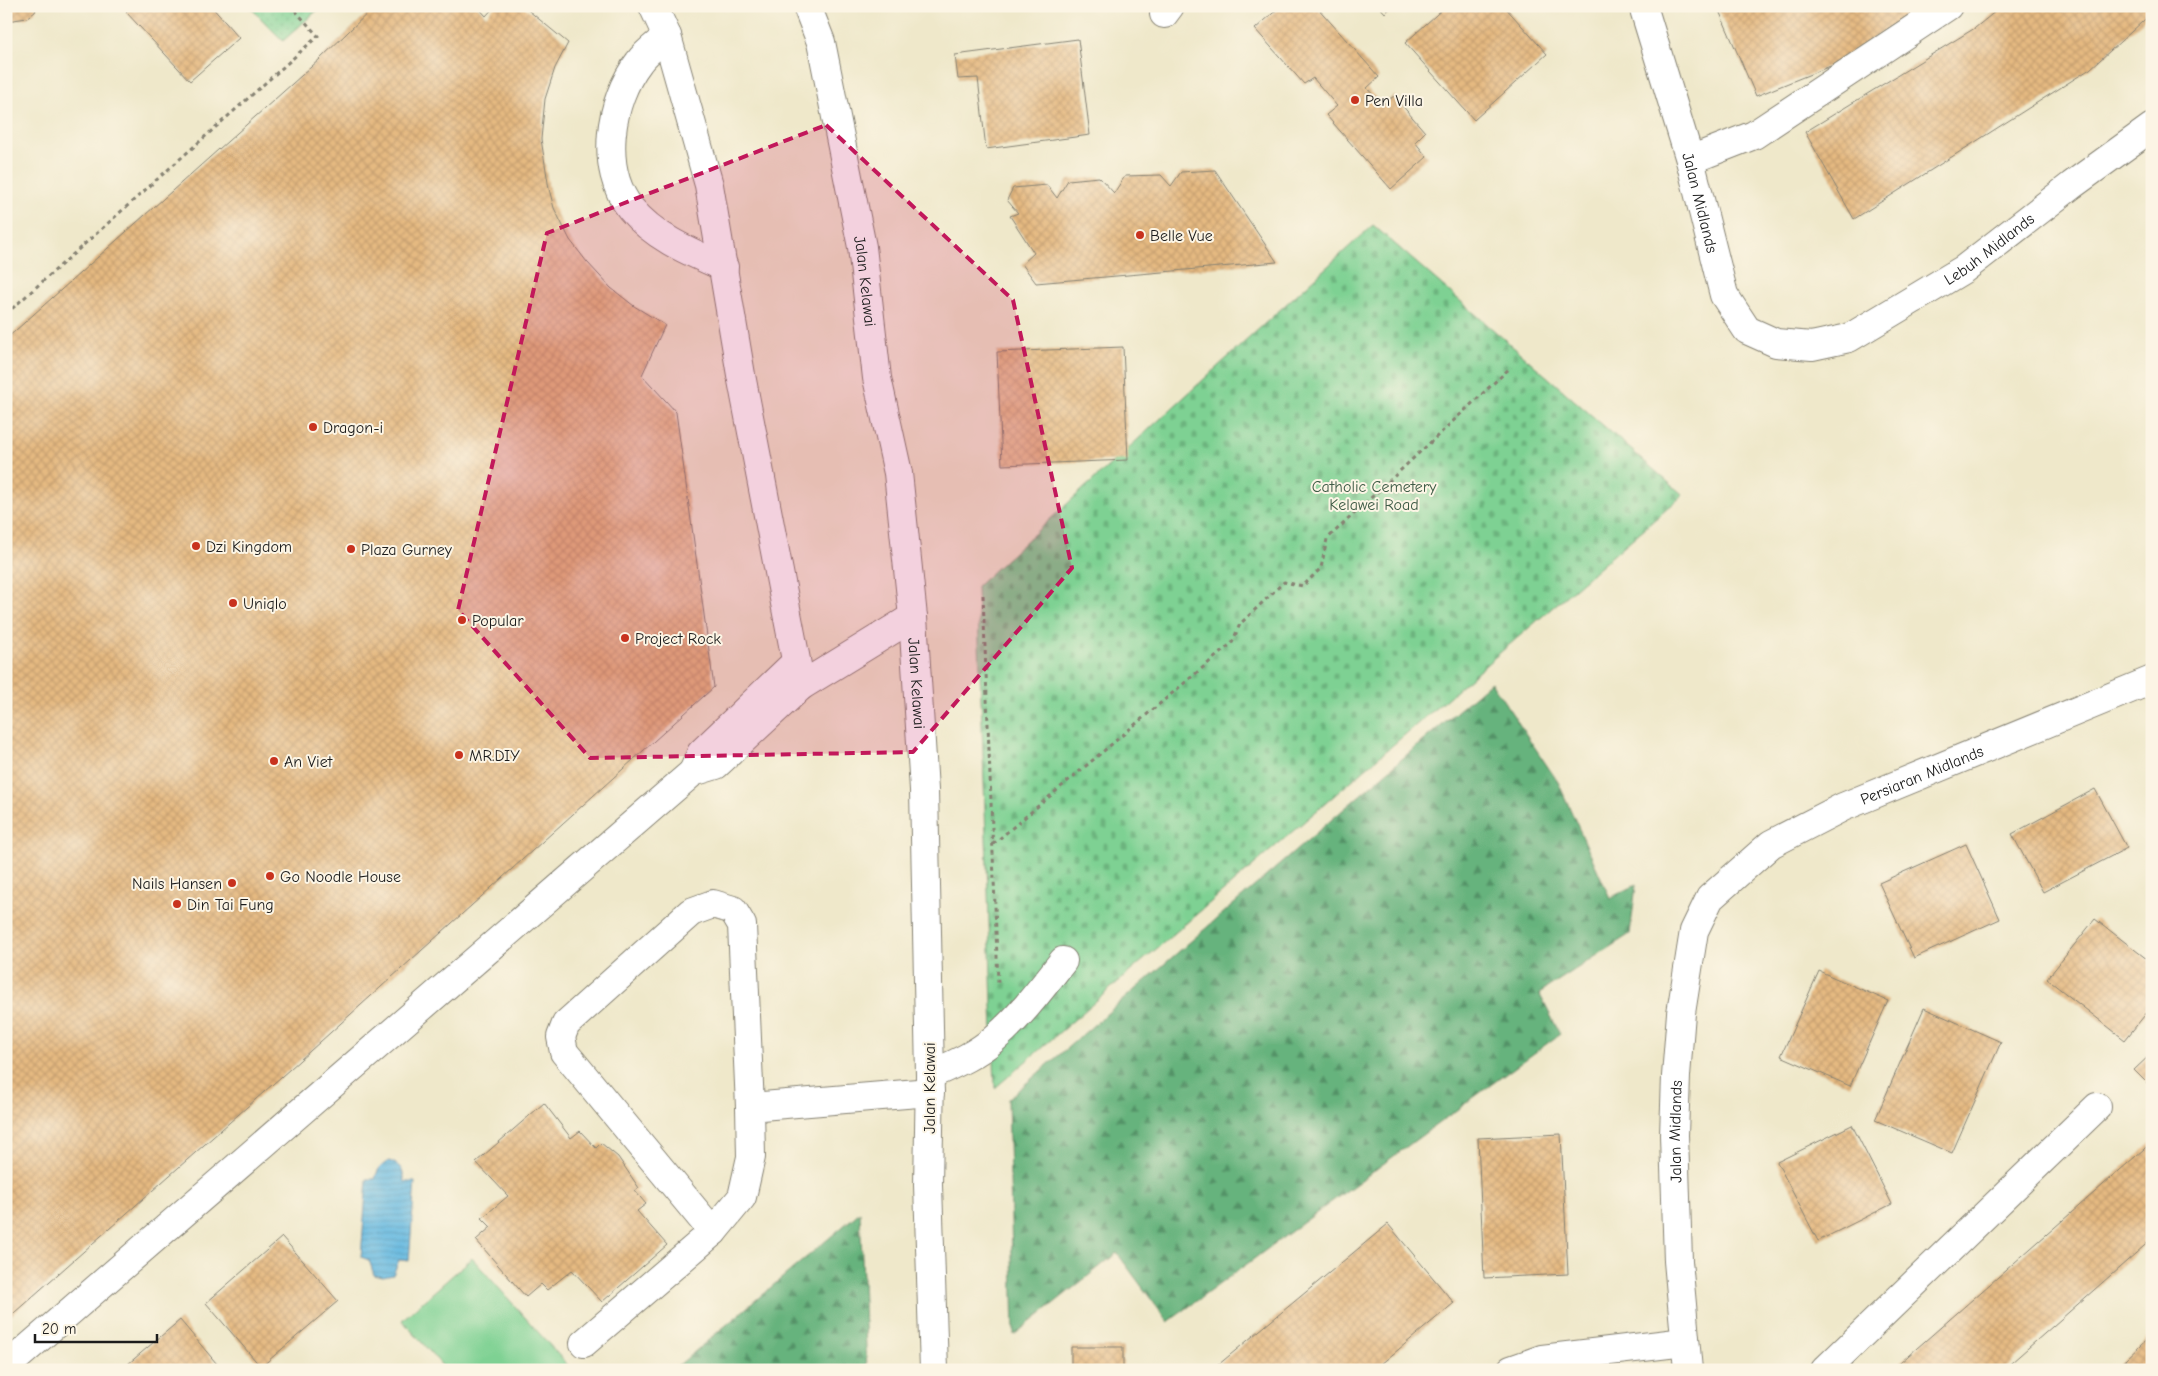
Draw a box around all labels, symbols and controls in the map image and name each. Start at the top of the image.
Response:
place label: Pen Villa [1365,92,1423,110]
marker: Pen Villa [1349,94,1361,106]
street label: Jalan Midlands [1678,151,1721,255]
street label: Lebuh Midlands [1941,210,2038,289]
place label: Belle Vue [1150,227,1213,245]
marker: Belle Vue [1134,229,1146,241]
street label: Jalan Kelawai [850,234,879,328]
place label: Dragon-i [323,419,383,437]
marker: Dragon-i [307,421,319,433]
park label: Catholic Cemetery Kelawei Road [1312,478,1437,514]
place label: Dzi Kingdom [206,538,292,556]
marker: Dzi Kingdom [190,540,202,552]
place label: Plaza Gurney [361,541,453,559]
marker: Plaza Gurney [345,543,357,555]
place label: Uniqlo [243,595,287,613]
marker: Uniqlo [227,597,239,609]
place label: Popular [472,612,524,630]
marker: Popular [456,614,468,626]
place label: Project Rock [635,630,721,648]
marker: Project Rock [619,632,631,644]
street label: Jalan Kelawai [904,637,928,730]
street label: Persiaran Midlands [1858,742,1986,809]
place label: MR.DIY [469,747,520,765]
marker: MR.DIY [453,749,465,761]
place label: An Viet [284,753,333,771]
marker: An Viet [268,755,280,767]
place label: Go Noodle House [280,868,401,886]
marker: Go Noodle House [264,870,276,882]
place label: Nails Hansen [132,875,222,893]
marker: Nails Hansen [226,877,238,889]
place label: Din Tai Fung [187,896,274,914]
marker: Din Tai Fung [171,898,183,910]
street label: Jalan Kelawai [921,1042,939,1134]
street label: Jalan Midlands [1666,1079,1686,1183]
scale bar [35,1311,158,1343]
text: 20 m [42,1320,76,1338]

